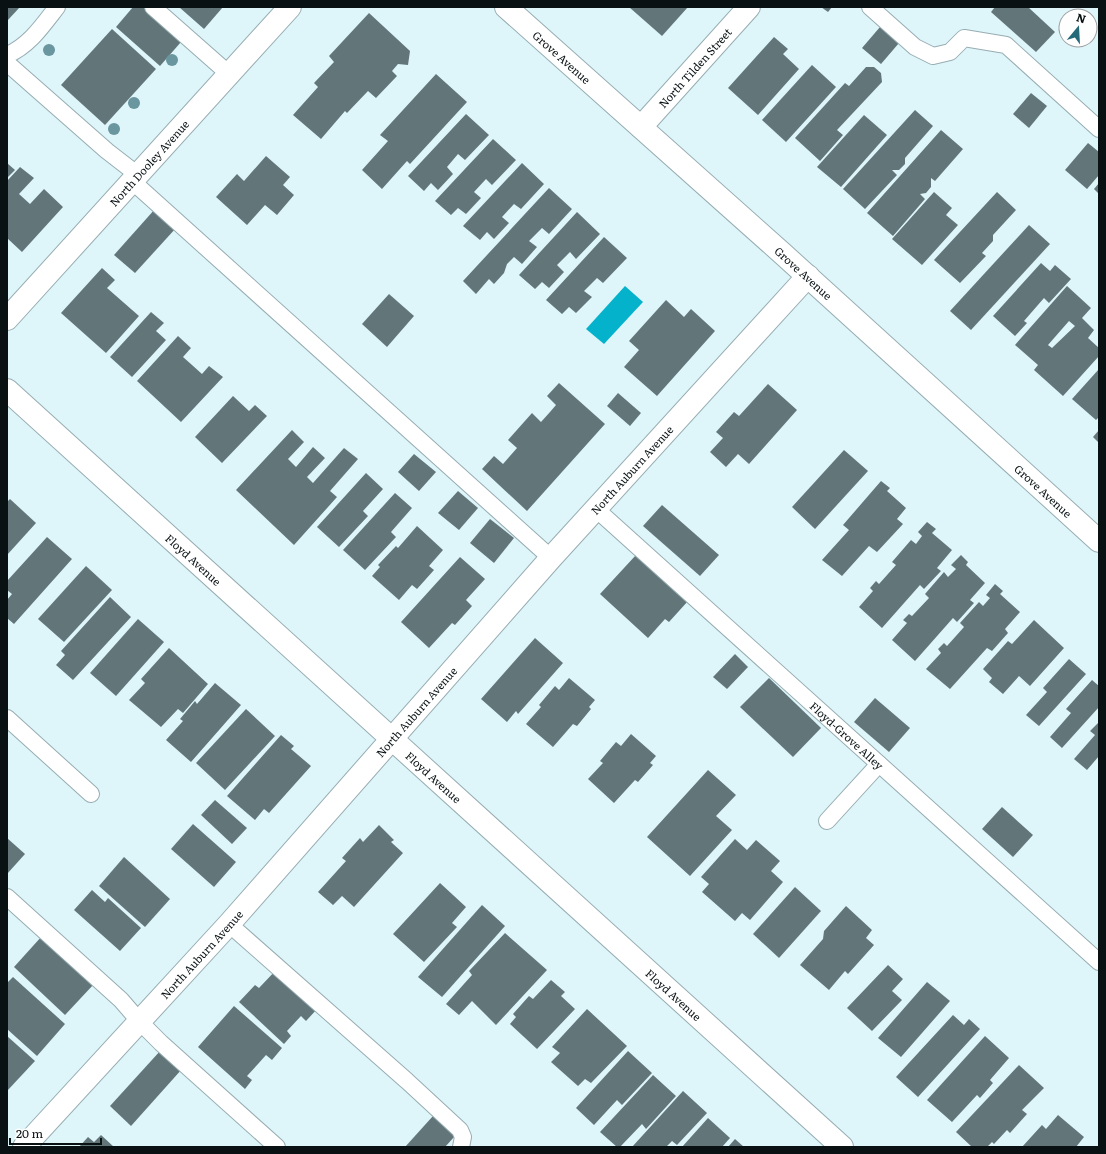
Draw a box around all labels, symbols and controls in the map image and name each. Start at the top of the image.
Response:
north arrow [1058,8,1098,48]
text: N [1075,9,1088,27]
street label: North Tilden Street [654,24,735,111]
street label: Grove Avenue [530,27,595,87]
street label: North Dooley Avenue [105,116,192,209]
street label: Grove Avenue [771,242,836,303]
street label: North Auburn Avenue [587,421,677,518]
street label: Grove Avenue [1011,460,1076,521]
street label: Floyd Avenue [162,530,225,589]
street label: North Auburn Avenue [372,663,460,760]
street label: Floyd-Grove Alley [807,698,888,773]
street label: Floyd Avenue [402,747,465,807]
street label: North Auburn Avenue [156,906,246,1002]
street label: Floyd Avenue [642,965,705,1024]
scale bar [10,1120,101,1146]
text: 20 m [16,1124,43,1142]

